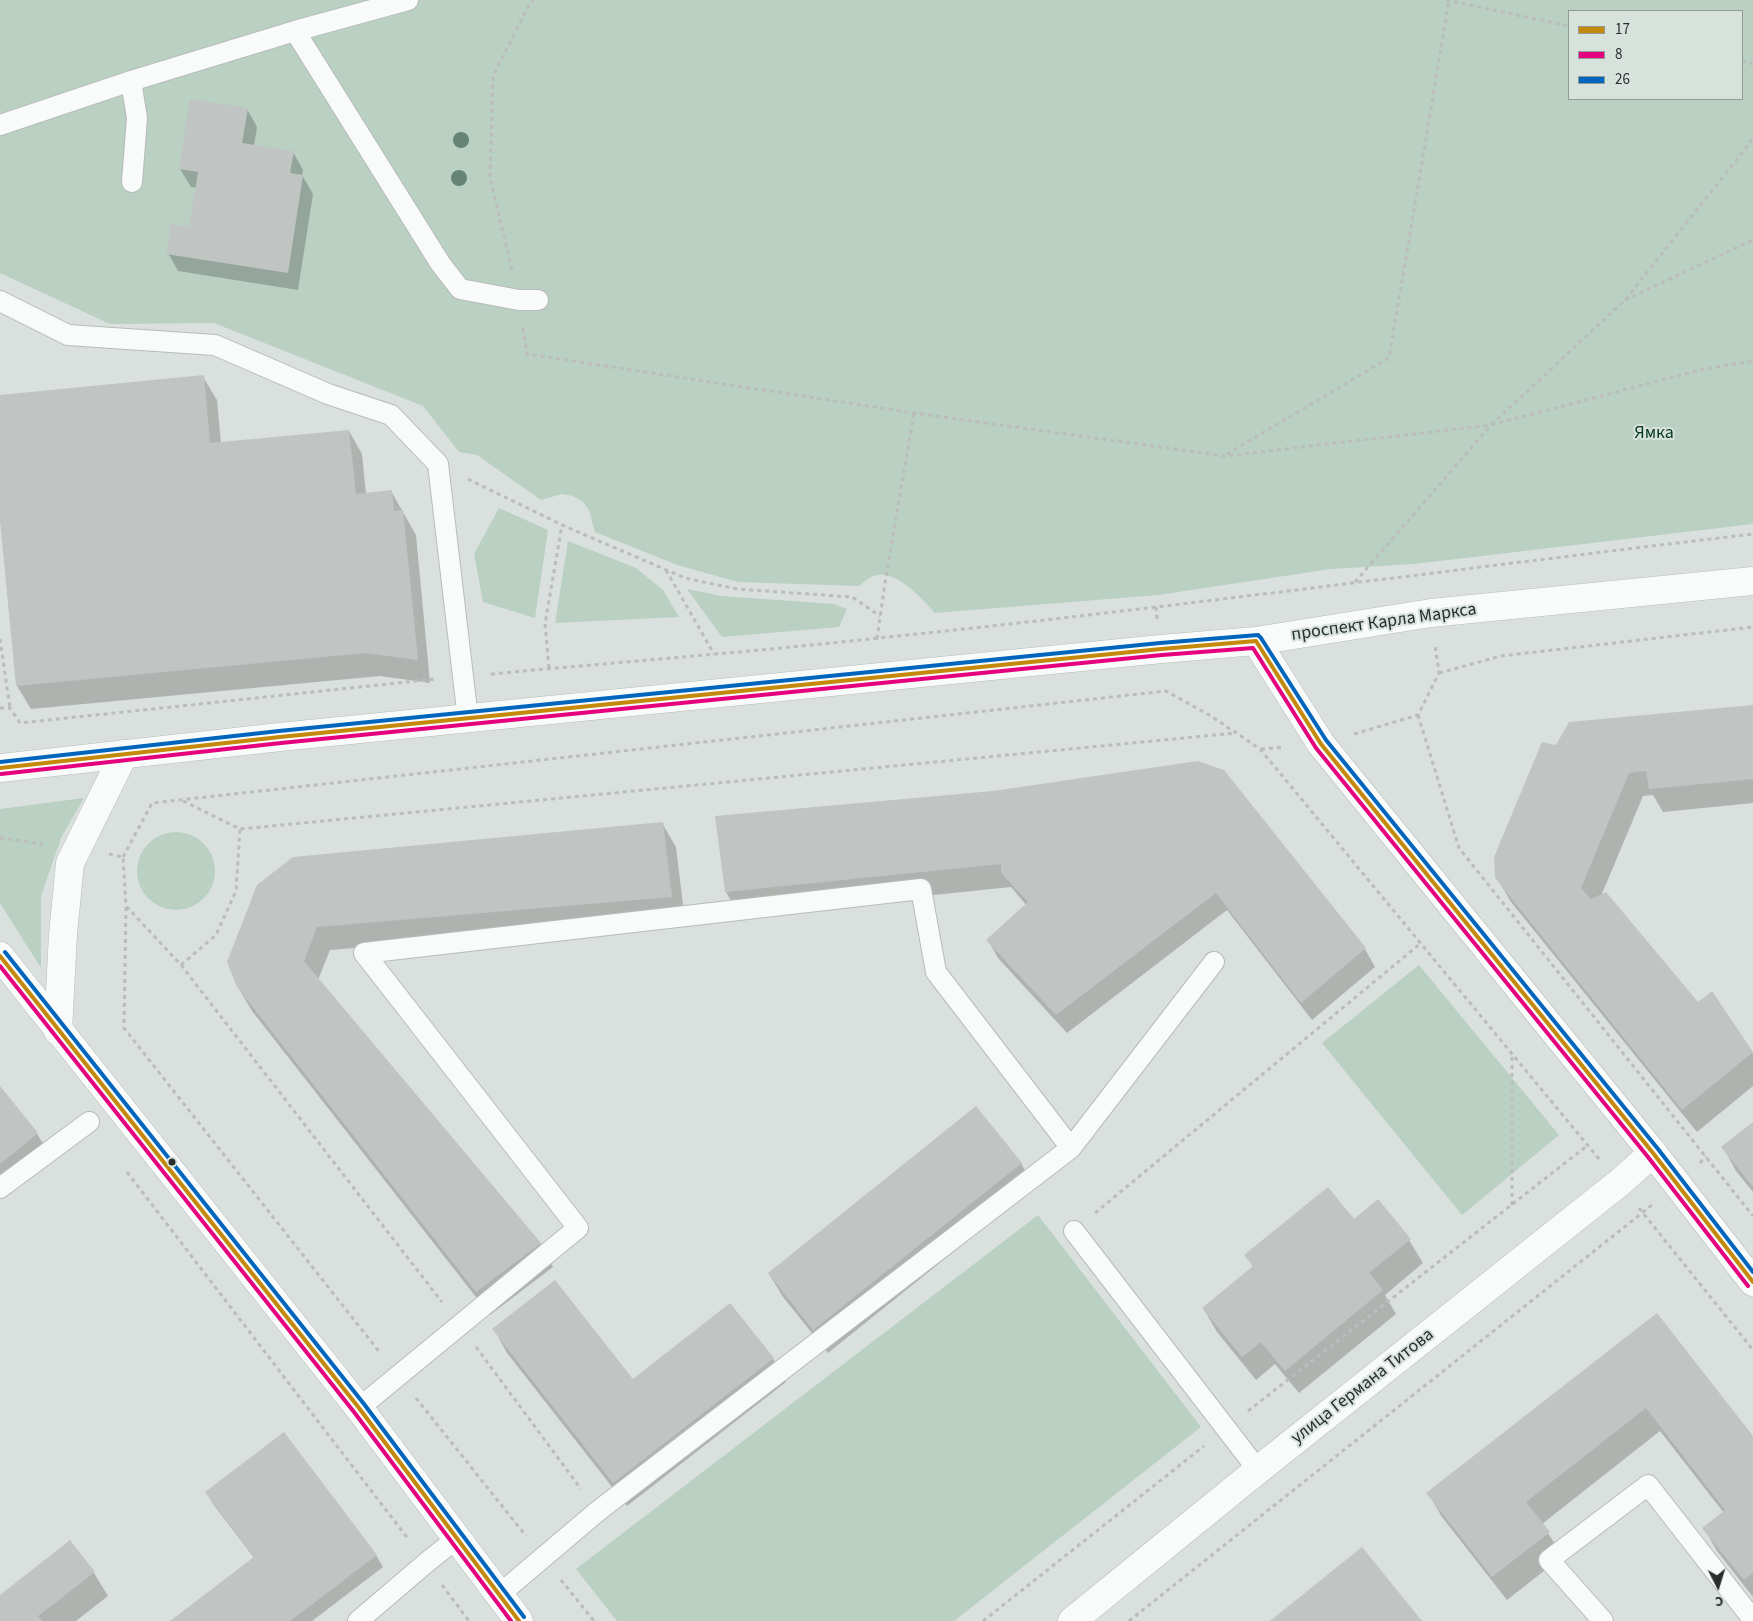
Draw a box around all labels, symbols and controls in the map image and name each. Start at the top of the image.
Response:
legend [1568,10,1743,100]
text: 17 [1615,19,1630,40]
text: 8 [1615,44,1622,65]
text: 26 [1615,69,1630,90]
park label: Ямка [1634,423,1674,445]
street label: проспект Карла Маркса [1290,599,1478,647]
unlabelled marker [167,1157,177,1167]
street label: улица Германа Титова [1287,1325,1439,1449]
north arrow [1693,1561,1743,1611]
text: С [1714,1591,1724,1611]

